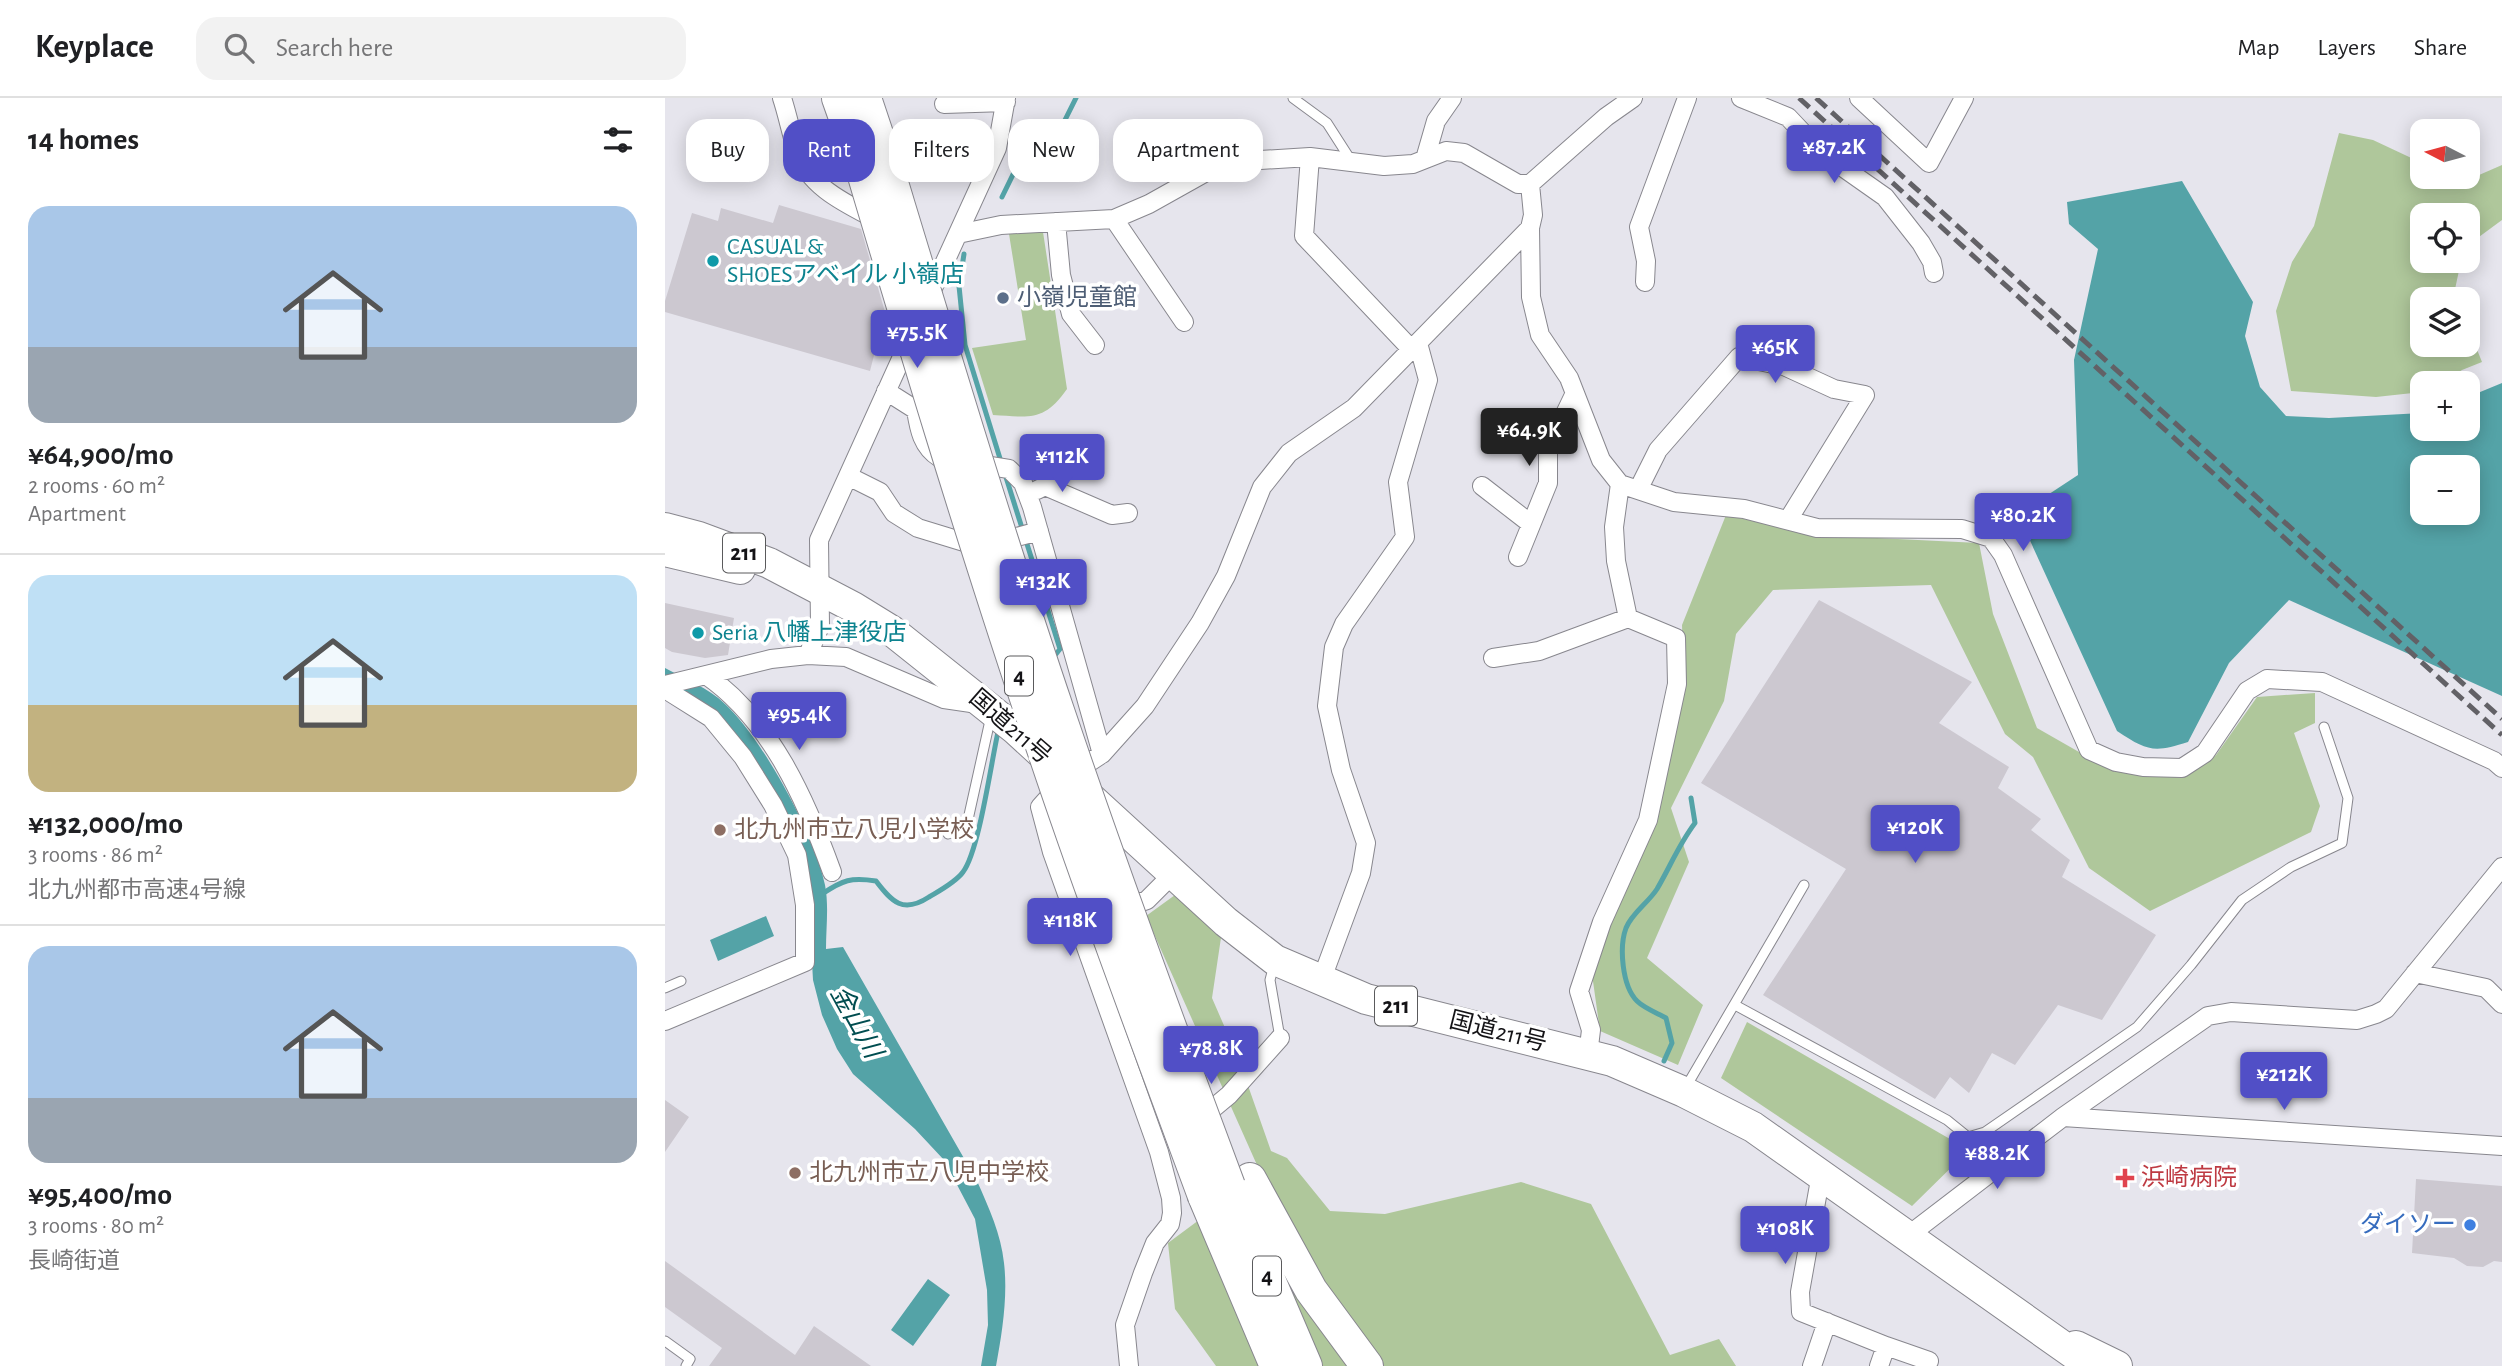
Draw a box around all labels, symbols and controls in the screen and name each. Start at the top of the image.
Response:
search box [196,17,686,80]
icon: search [220,29,258,67]
text: Keyplace [35,31,154,64]
text: Search here [276,35,393,61]
text: Map [2237,36,2279,60]
text: Layers [2317,36,2376,60]
text: Share [2414,36,2467,60]
chip: Buy [686,119,769,182]
chip: Rent [783,119,875,182]
chip: Filters [889,119,994,182]
chip: New [1008,119,1099,182]
chip: Apartment [1113,119,1263,182]
north arrow [2410,119,2480,189]
map controls [2410,119,2480,525]
icon: filters [599,121,637,159]
text: 14 homes [28,125,139,155]
pin: ¥87.2K [1777,126,1891,185]
text: ¥87.2K [1803,136,1865,159]
button: locate [2410,203,2480,273]
place label: CASUAL & SHOESアベイル 小嶺店 [727,235,964,287]
icon: home [270,252,396,378]
marker: CASUAL & SHOESアベイル 小嶺店 [705,253,721,269]
place label: 小嶺児童館 [1017,284,1137,310]
button: layers [2410,287,2480,357]
marker: 小嶺児童館 [995,290,1011,306]
pin: ¥75.5K [860,310,974,370]
text: ¥75.5K [887,321,947,344]
pin: ¥65K [1734,326,1816,385]
text: ¥65K [1752,336,1798,359]
button: + [2410,371,2480,441]
pin: ¥64.9K [1472,408,1586,468]
text: ¥64.9K [1497,419,1561,442]
pin: ¥112K [1013,434,1111,494]
text: ¥64,900/mo [28,440,174,470]
text: ¥112K [1036,445,1088,468]
button: − [2410,455,2480,525]
text: 2 rooms · 60 m² [28,475,165,498]
pin: ¥80.2K [1966,494,2080,553]
text: Apartment [28,503,126,526]
text: ¥80.2K [1991,504,2055,527]
road number: 211 [723,534,765,573]
pin: ¥132K [994,560,1092,619]
text: ¥132K [1016,570,1070,593]
place label: Seria 八幡上津役店 [712,619,907,645]
icon: home [270,620,396,746]
marker: Seria 八幡上津役店 [690,625,706,641]
road number: 4 [1005,656,1033,696]
street label: 国道211号 [965,684,1057,769]
pin: ¥95.4K [742,692,856,752]
text: ¥95.4K [767,703,831,726]
pin: ¥120K [1866,806,1964,865]
text: ¥132,000/mo [28,809,183,839]
place label: 北九州市立八児小学校 [734,816,974,842]
text: ¥120K [1887,816,1943,839]
marker: 北九州市立八児小学校 [712,822,728,838]
text: 3 rooms · 86 m² [28,844,163,867]
text: 北九州都市高速4号線 [28,879,246,902]
pin: ¥118K [1021,898,1119,958]
text: ¥118K [1043,909,1097,932]
water label: 金山川 [826,981,889,1065]
road number: 211 [1375,986,1417,1026]
icon: home [270,991,396,1117]
street label: 国道211号 [1447,1006,1550,1056]
pin: ¥78.8K [1154,1026,1268,1086]
text: ¥78.8K [1179,1037,1243,1060]
pin: ¥212K [2235,1052,2333,1112]
text: ¥212K [2256,1063,2312,1086]
pin: ¥88.2K [1940,1132,2054,1191]
text: ¥88.2K [1965,1142,2029,1165]
place label: 北九州市立八児中学校 [809,1159,1049,1185]
place label: 浜崎病院 [2141,1164,2237,1190]
marker: 北九州市立八児中学校 [787,1165,803,1181]
marker: 浜崎病院 [2115,1168,2135,1188]
text: ¥95,400/mo [28,1180,172,1210]
pin: ¥108K [1736,1206,1834,1266]
place label: ダイソー [2360,1211,2456,1237]
text: 3 rooms · 80 m² [28,1215,164,1238]
text: ¥108K [1756,1217,1814,1240]
marker: ダイソー [2462,1217,2478,1233]
text: 長崎街道 [28,1250,120,1273]
road number: 4 [1253,1256,1281,1296]

